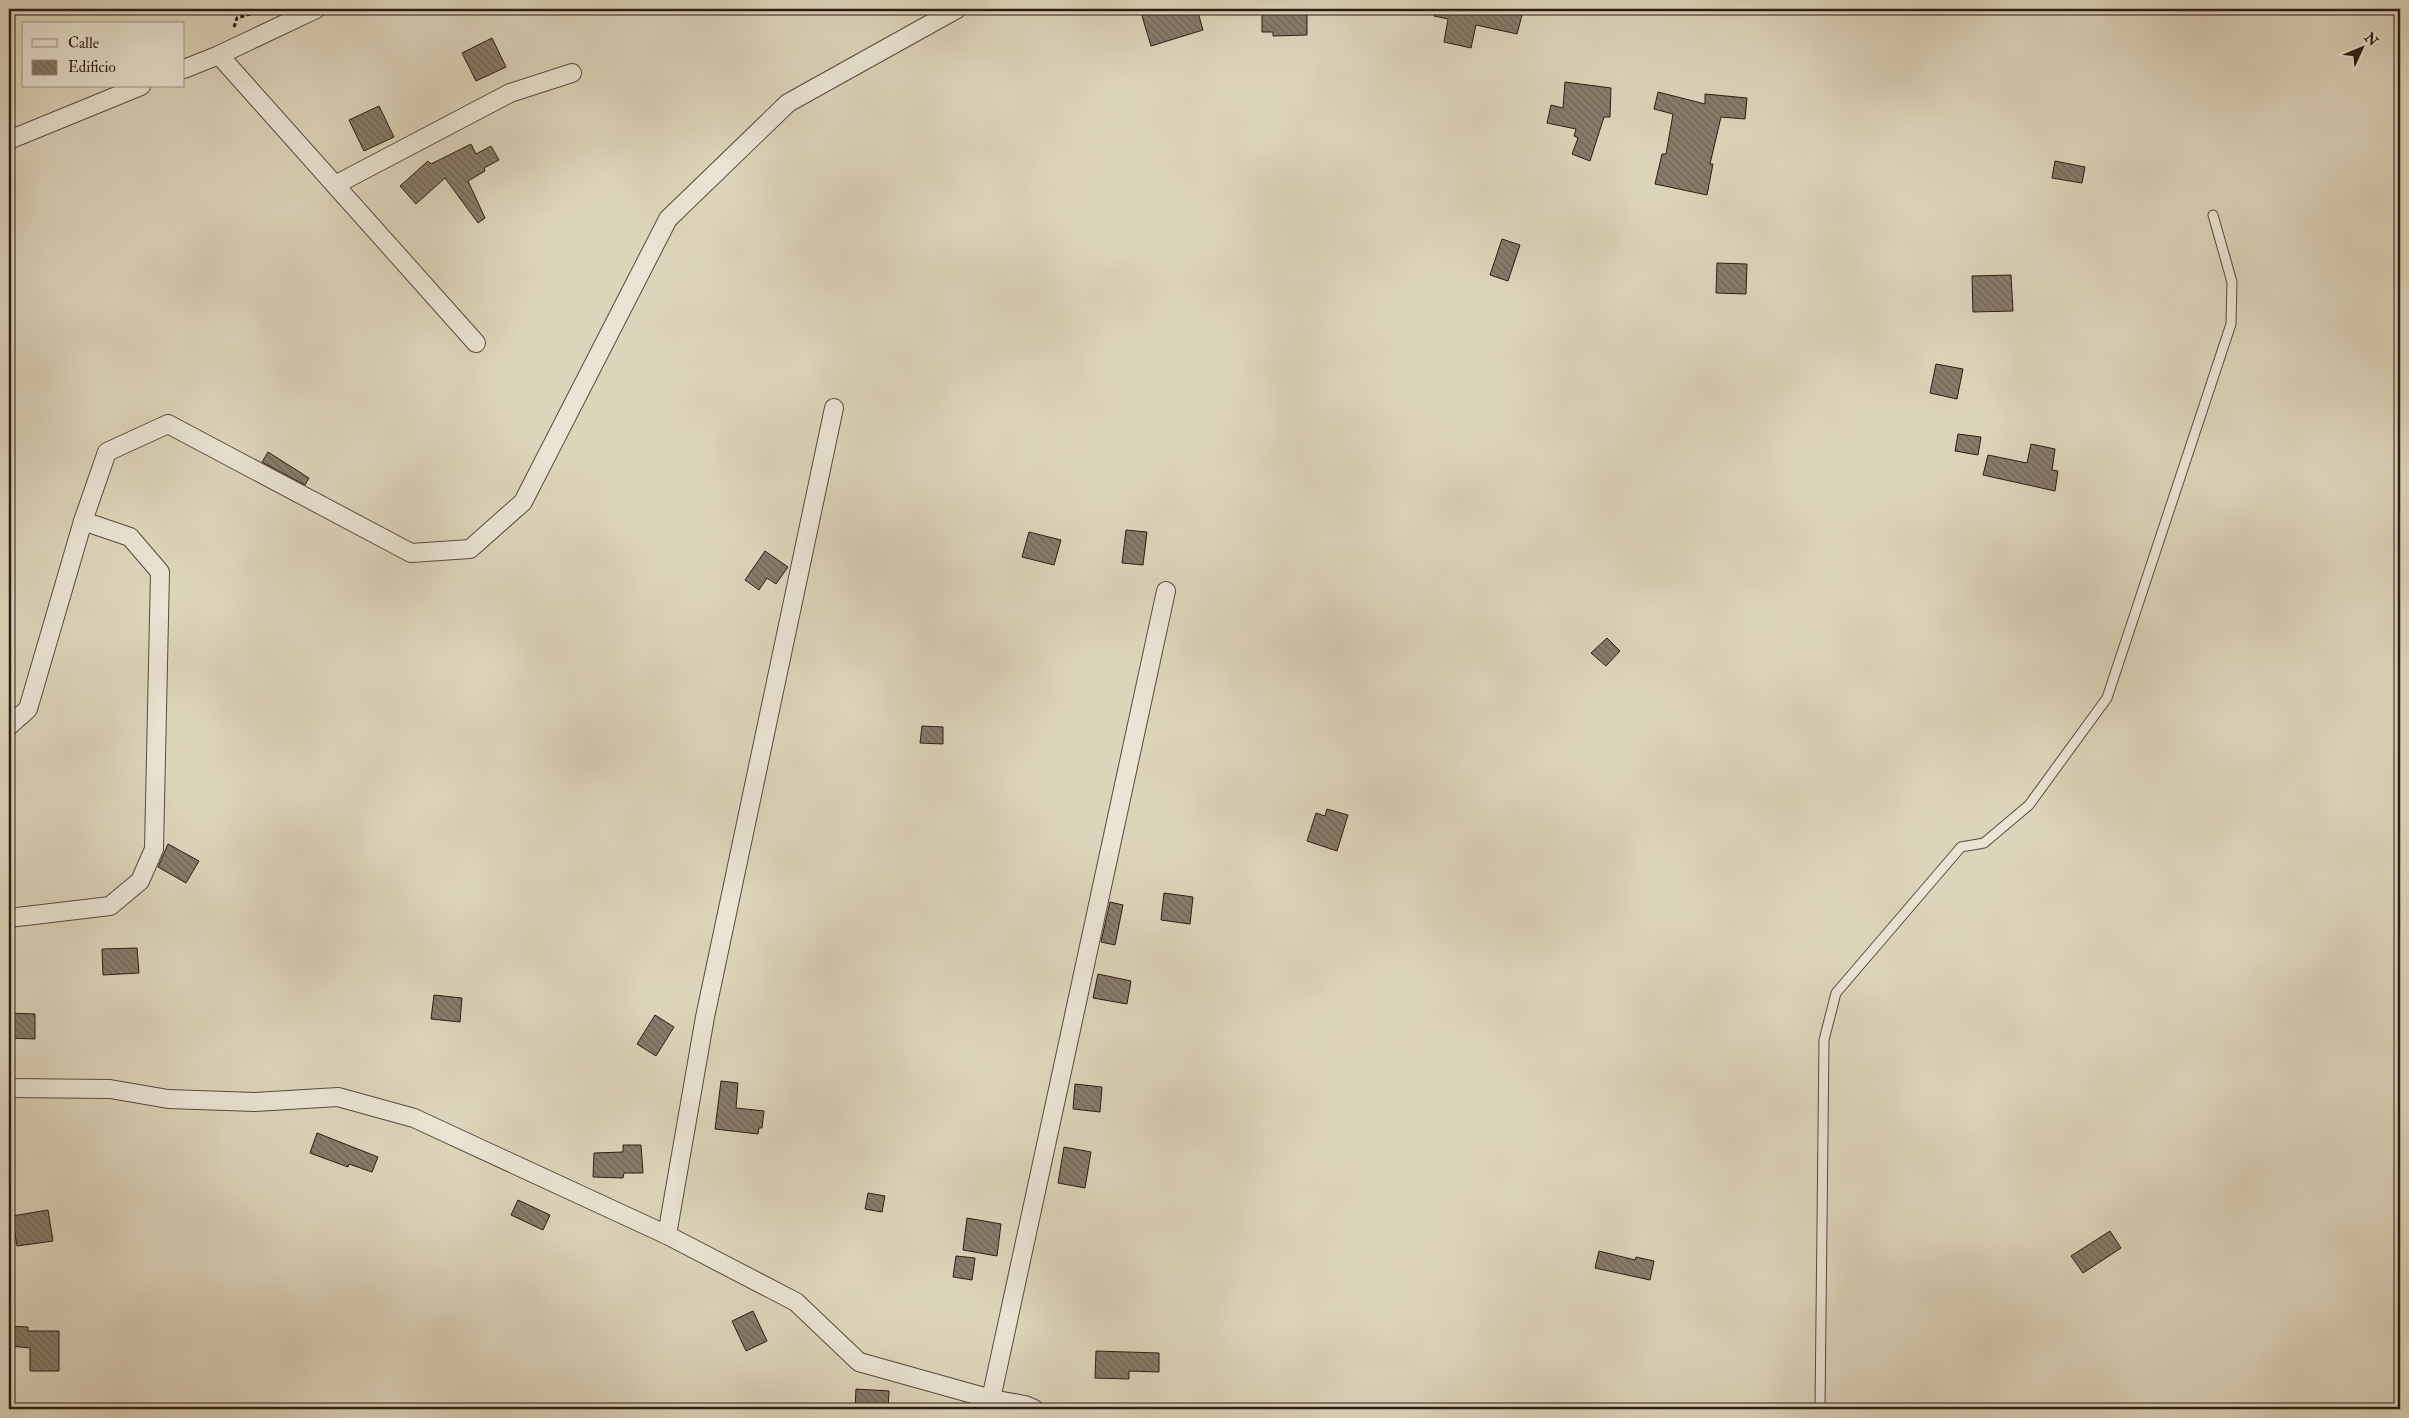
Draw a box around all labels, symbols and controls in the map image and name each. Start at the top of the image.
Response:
legend [22,22,185,88]
north arrow [2336,22,2386,72]
text: N [2360,28,2382,50]
text: Calle [68,34,99,53]
text: Edificio [68,58,116,77]

